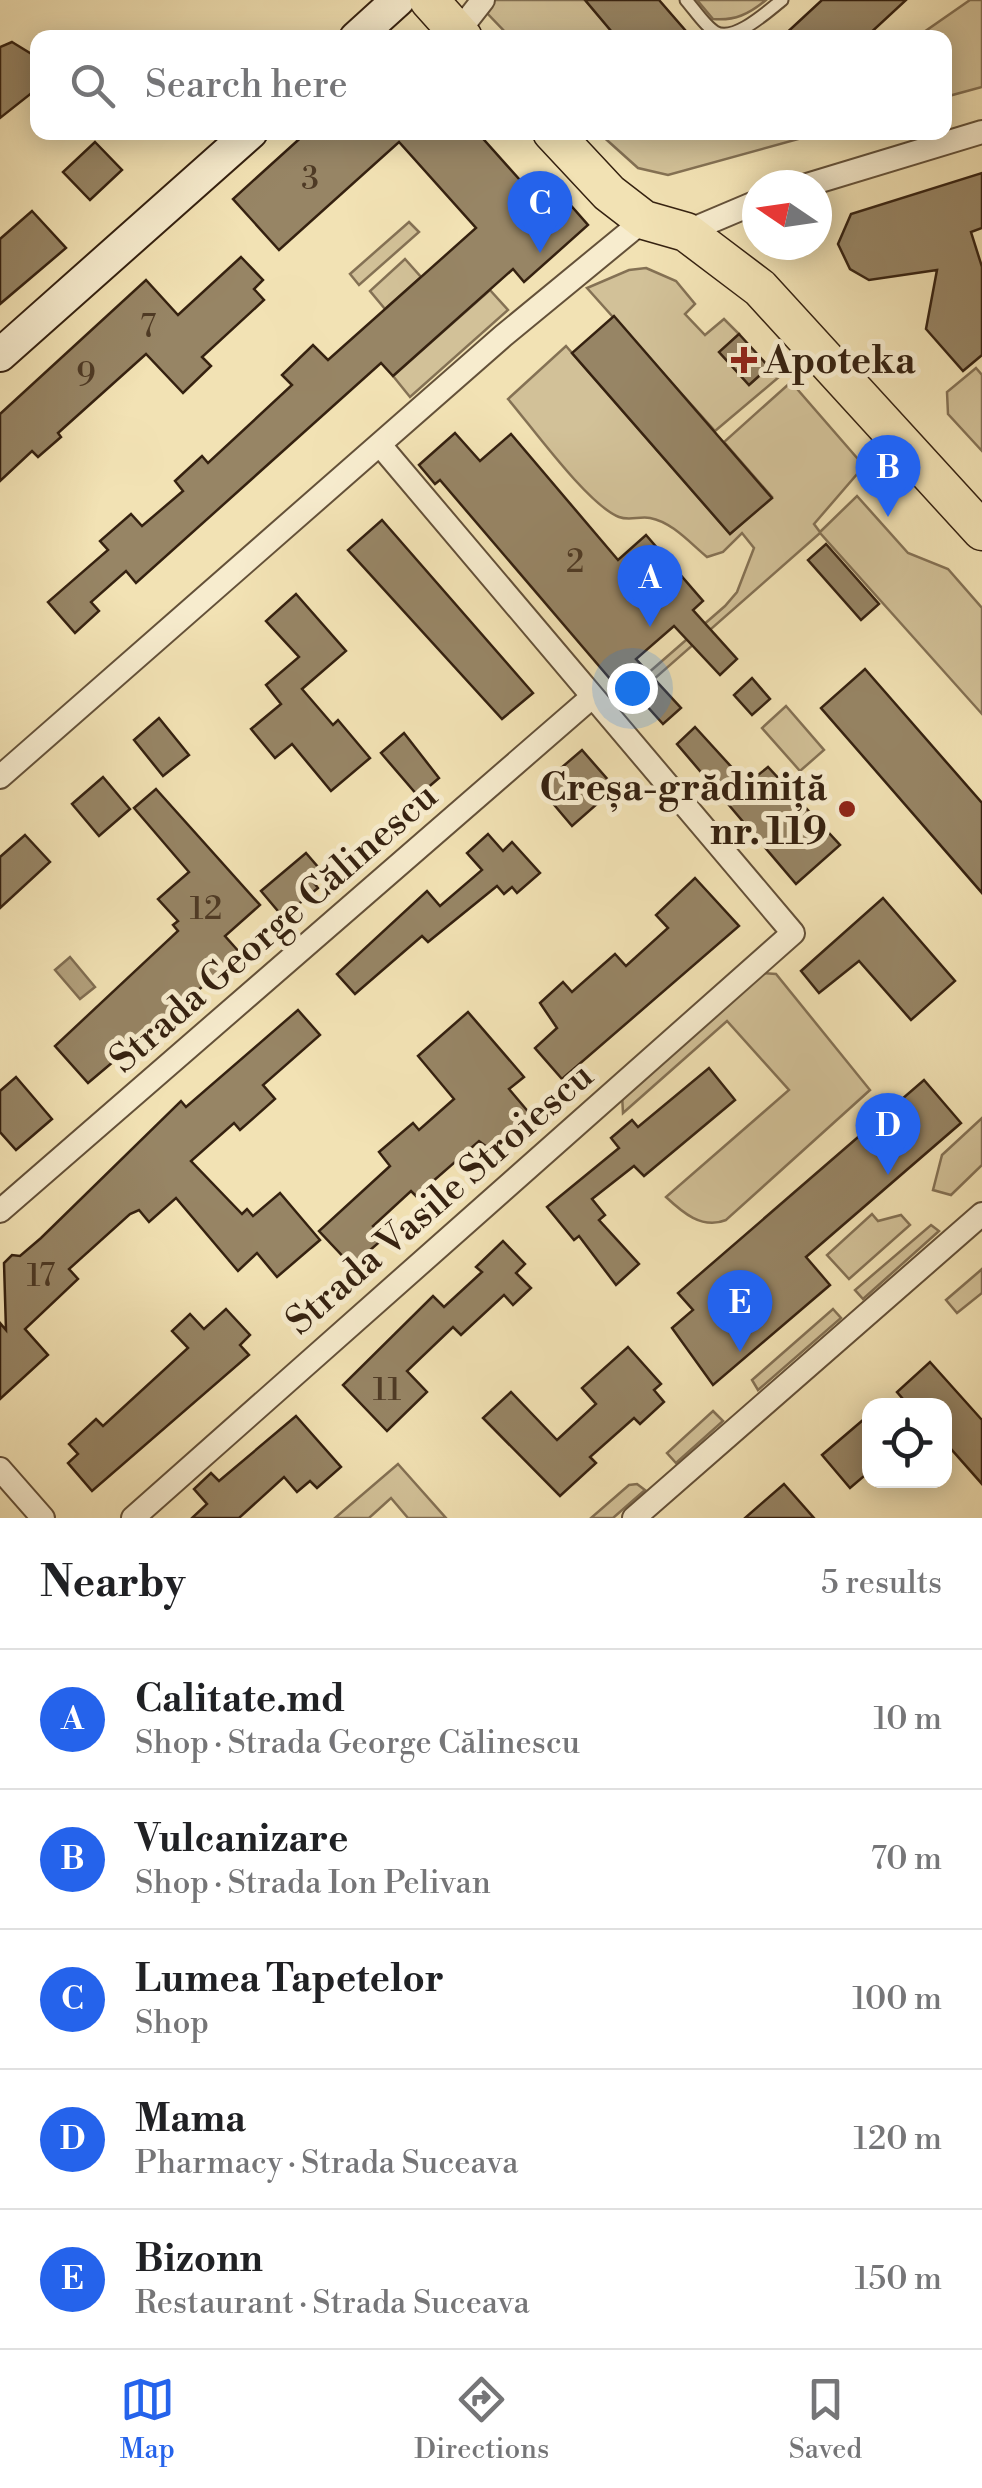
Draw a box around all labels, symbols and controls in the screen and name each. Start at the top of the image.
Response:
search box [30,30,952,140]
icon: search [65,58,120,113]
text: Search here [145,62,348,109]
house number: 3 [301,159,319,199]
pin: C [508,170,572,253]
north arrow [742,170,832,260]
house number: 7 [140,307,156,347]
place label: Apoteka [763,338,916,385]
marker: Apoteka [733,349,755,371]
house number: 9 [76,355,96,395]
pin: B [856,434,920,517]
house number: 2 [566,542,584,582]
pin: A [618,544,682,627]
your location [607,663,658,714]
place label: Creșa-grădiniță nr. 119 [540,765,827,856]
street label: Strada George Călinescu [101,773,448,1083]
marker: Creșa-grădiniță nr. 119 [836,798,858,820]
house number: 12 [190,889,222,929]
street label: Strada Vasile Stroiescu [277,1053,604,1345]
pin: D [856,1092,920,1175]
house number: 17 [27,1256,55,1296]
pin: E [708,1270,772,1352]
house number: 11 [373,1370,402,1410]
map controls [862,1398,952,1488]
button: locate [862,1398,952,1488]
text: Nearby [40,1557,185,1610]
text: 5 results [821,1563,942,1603]
text: Calitate.md [135,1676,345,1723]
text: A [61,1699,84,1739]
text: 10 m [873,1699,942,1739]
text: Shop · Strada George Călinescu [135,1723,580,1763]
text: Vulcanizare [135,1816,348,1863]
text: B [60,1839,85,1879]
text: 70 m [871,1839,942,1879]
text: Shop · Strada Ion Pelivan [135,1863,491,1903]
text: Lumea Tapetelor [135,1956,444,2003]
text: C [61,1979,84,2019]
text: 100 m [852,1979,942,2019]
text: Shop [135,2003,209,2043]
text: Mama [135,2096,246,2143]
text: D [60,2119,85,2159]
text: 120 m [853,2119,942,2159]
text: Pharmacy · Strada Suceava [135,2143,518,2183]
text: Bizonn [135,2236,263,2283]
text: E [61,2259,84,2299]
text: 150 m [855,2259,942,2299]
text: Restaurant · Strada Suceava [135,2283,530,2323]
tab: Map [120,2372,175,2467]
tab: Directions [414,2372,549,2467]
tab: Saved [789,2372,862,2467]

